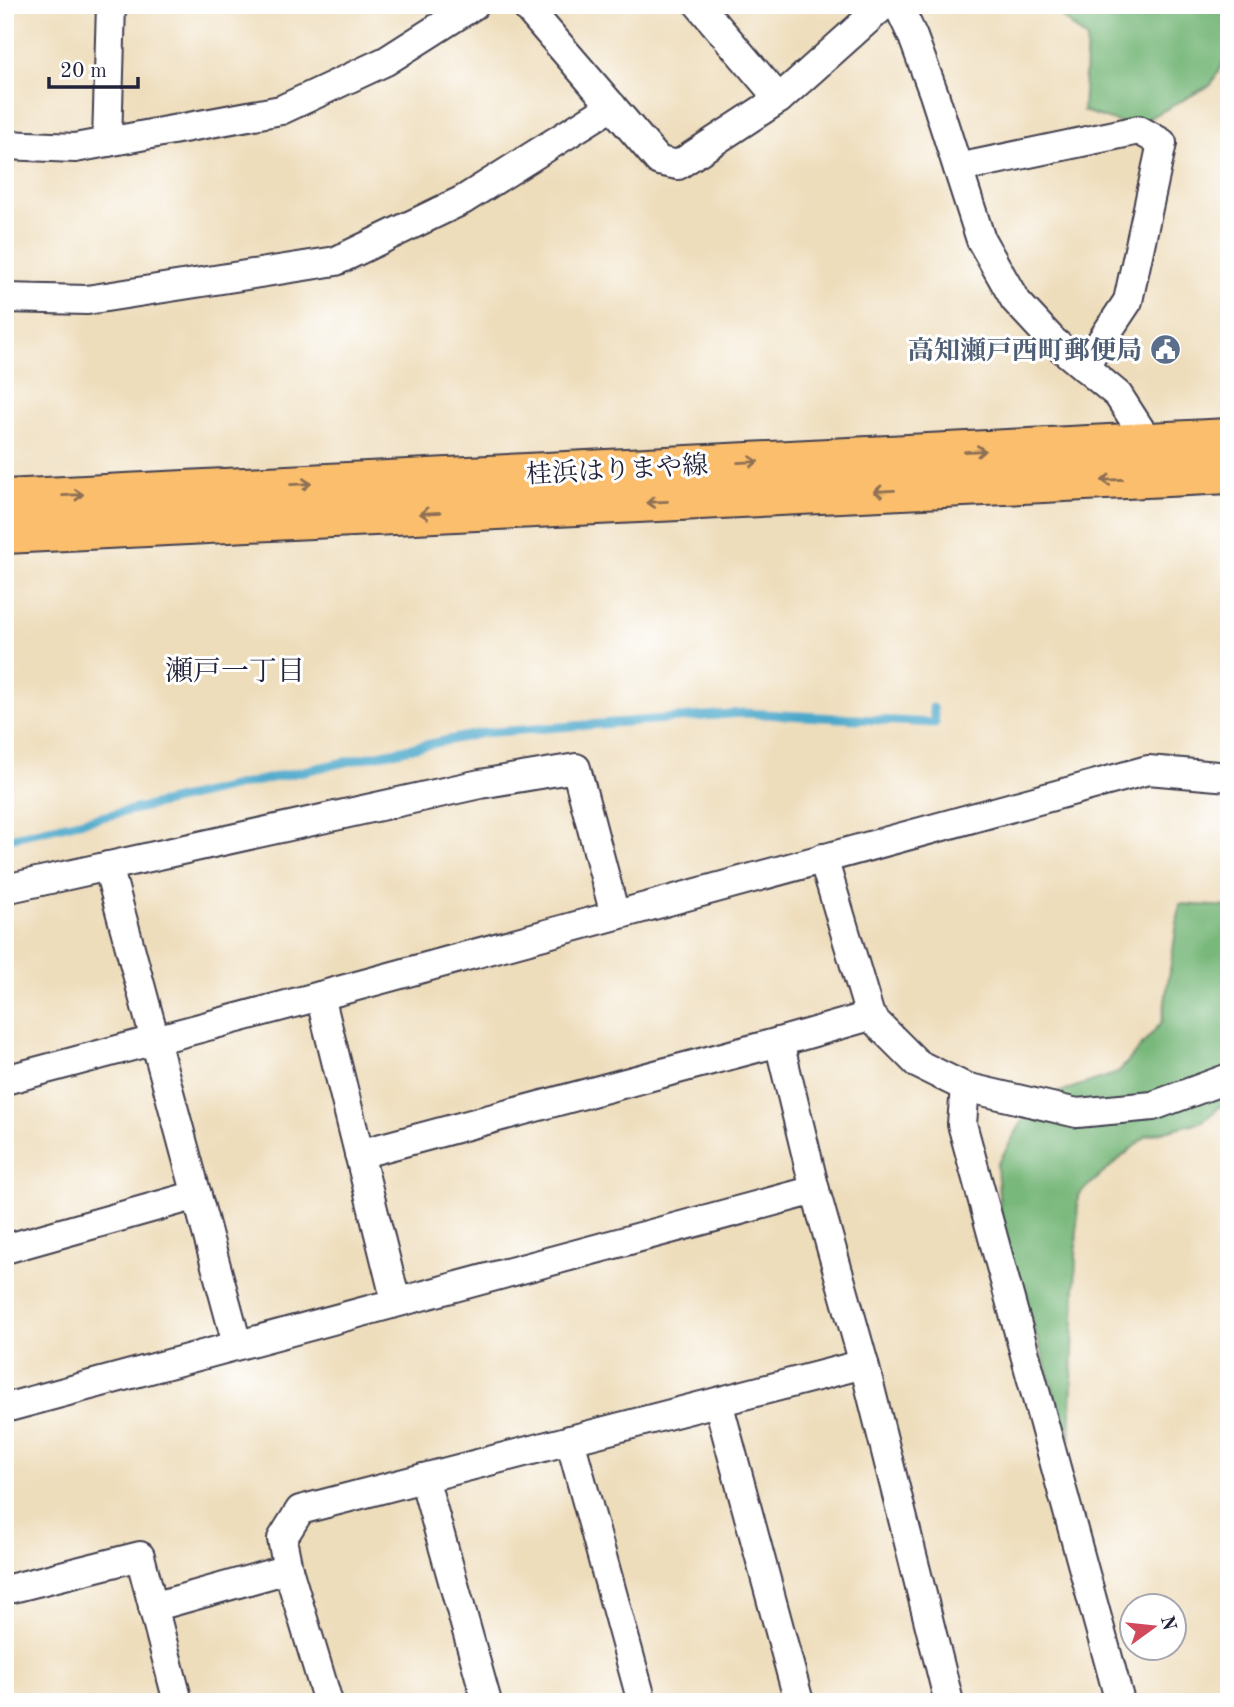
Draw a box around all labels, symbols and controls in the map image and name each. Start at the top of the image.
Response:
scale bar [49,46,138,90]
text: 20 m [60,61,107,82]
public building icon: 高知瀬戸西町郵便局 [1148,333,1182,367]
place label: 高知瀬戸西町郵便局 [908,336,1142,365]
one-way arrow [964,444,987,457]
street label: 桂浜はりまや線 [525,451,709,489]
one-way arrow [736,455,759,468]
one-way arrow [1100,474,1123,487]
one-way arrow [289,478,312,491]
one-way arrow [873,485,896,498]
one-way arrow [62,489,85,502]
one-way arrow [646,496,669,509]
one-way arrow [419,507,442,520]
district label: 瀬戸一丁目 [165,656,305,687]
north arrow [1118,1592,1188,1662]
text: N [1156,1614,1178,1633]

